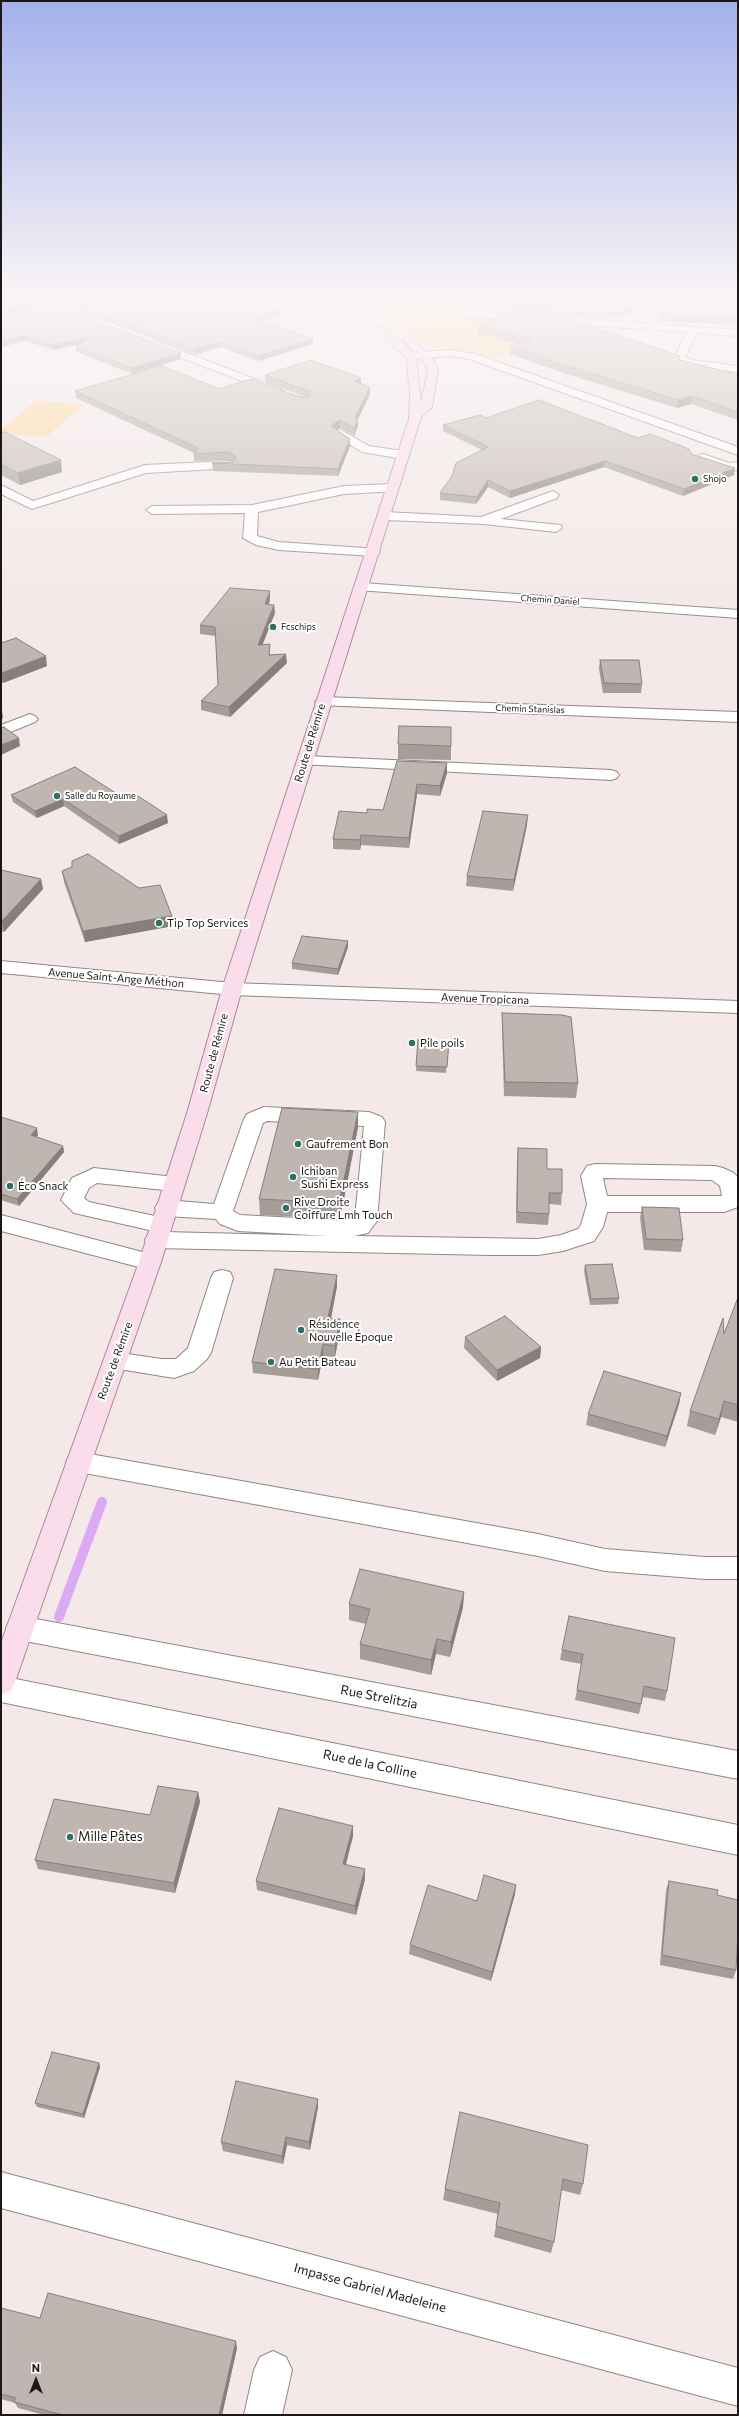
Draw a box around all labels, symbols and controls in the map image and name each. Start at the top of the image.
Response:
marker: Shojo [690,474,700,484]
place label: Shojo [703,474,726,484]
street label: Chemin Daniel [520,593,580,607]
marker: Fcschips [268,622,278,632]
place label: Fcschips [281,622,316,632]
street label: Route de Rémire [292,702,328,784]
street label: Chemin Stanislas [495,702,565,716]
marker: Salle du Royaume [52,791,62,801]
place label: Salle du Royaume [65,791,136,801]
place label: Tip Top Services [167,916,248,930]
marker: Tip Top Services [154,918,164,928]
street label: Avenue Saint-Ange Méthon [47,965,185,991]
street label: Avenue Tropicana [441,991,529,1007]
street label: Route de Rémire [197,1012,231,1094]
place label: Pile poils [420,1036,464,1050]
marker: Pile poils [407,1038,417,1048]
place label: Gaufrement Bon [306,1137,389,1151]
marker: Gaufrement Bon [293,1139,303,1149]
place label: Ichiban Sushi Express [301,1164,369,1190]
marker: Ichiban Sushi Express [288,1172,298,1182]
place label: Éco Snack [18,1179,69,1193]
marker: Éco Snack [5,1181,15,1191]
place label: Rive Droite Coiffure Lmh Touch [294,1195,393,1221]
marker: Rive Droite Coiffure Lmh Touch [281,1203,291,1213]
place label: Résidence Nouvelle Époque [309,1317,393,1343]
street label: Route de Rémire [95,1320,135,1402]
marker: Résidence Nouvelle Époque [296,1325,306,1335]
place label: Au Petit Bateau [279,1355,356,1369]
marker: Au Petit Bateau [266,1357,276,1367]
street label: Rue Strelitzia [339,1682,419,1712]
street label: Rue de la Colline [322,1746,418,1782]
place label: Mille Pâtes [78,1829,143,1845]
marker: Mille Pâtes [65,1832,75,1842]
street label: Impasse Gabriel Madeleine [292,2260,448,2316]
north arrow [16,2360,56,2400]
text: N [32,2361,40,2374]

